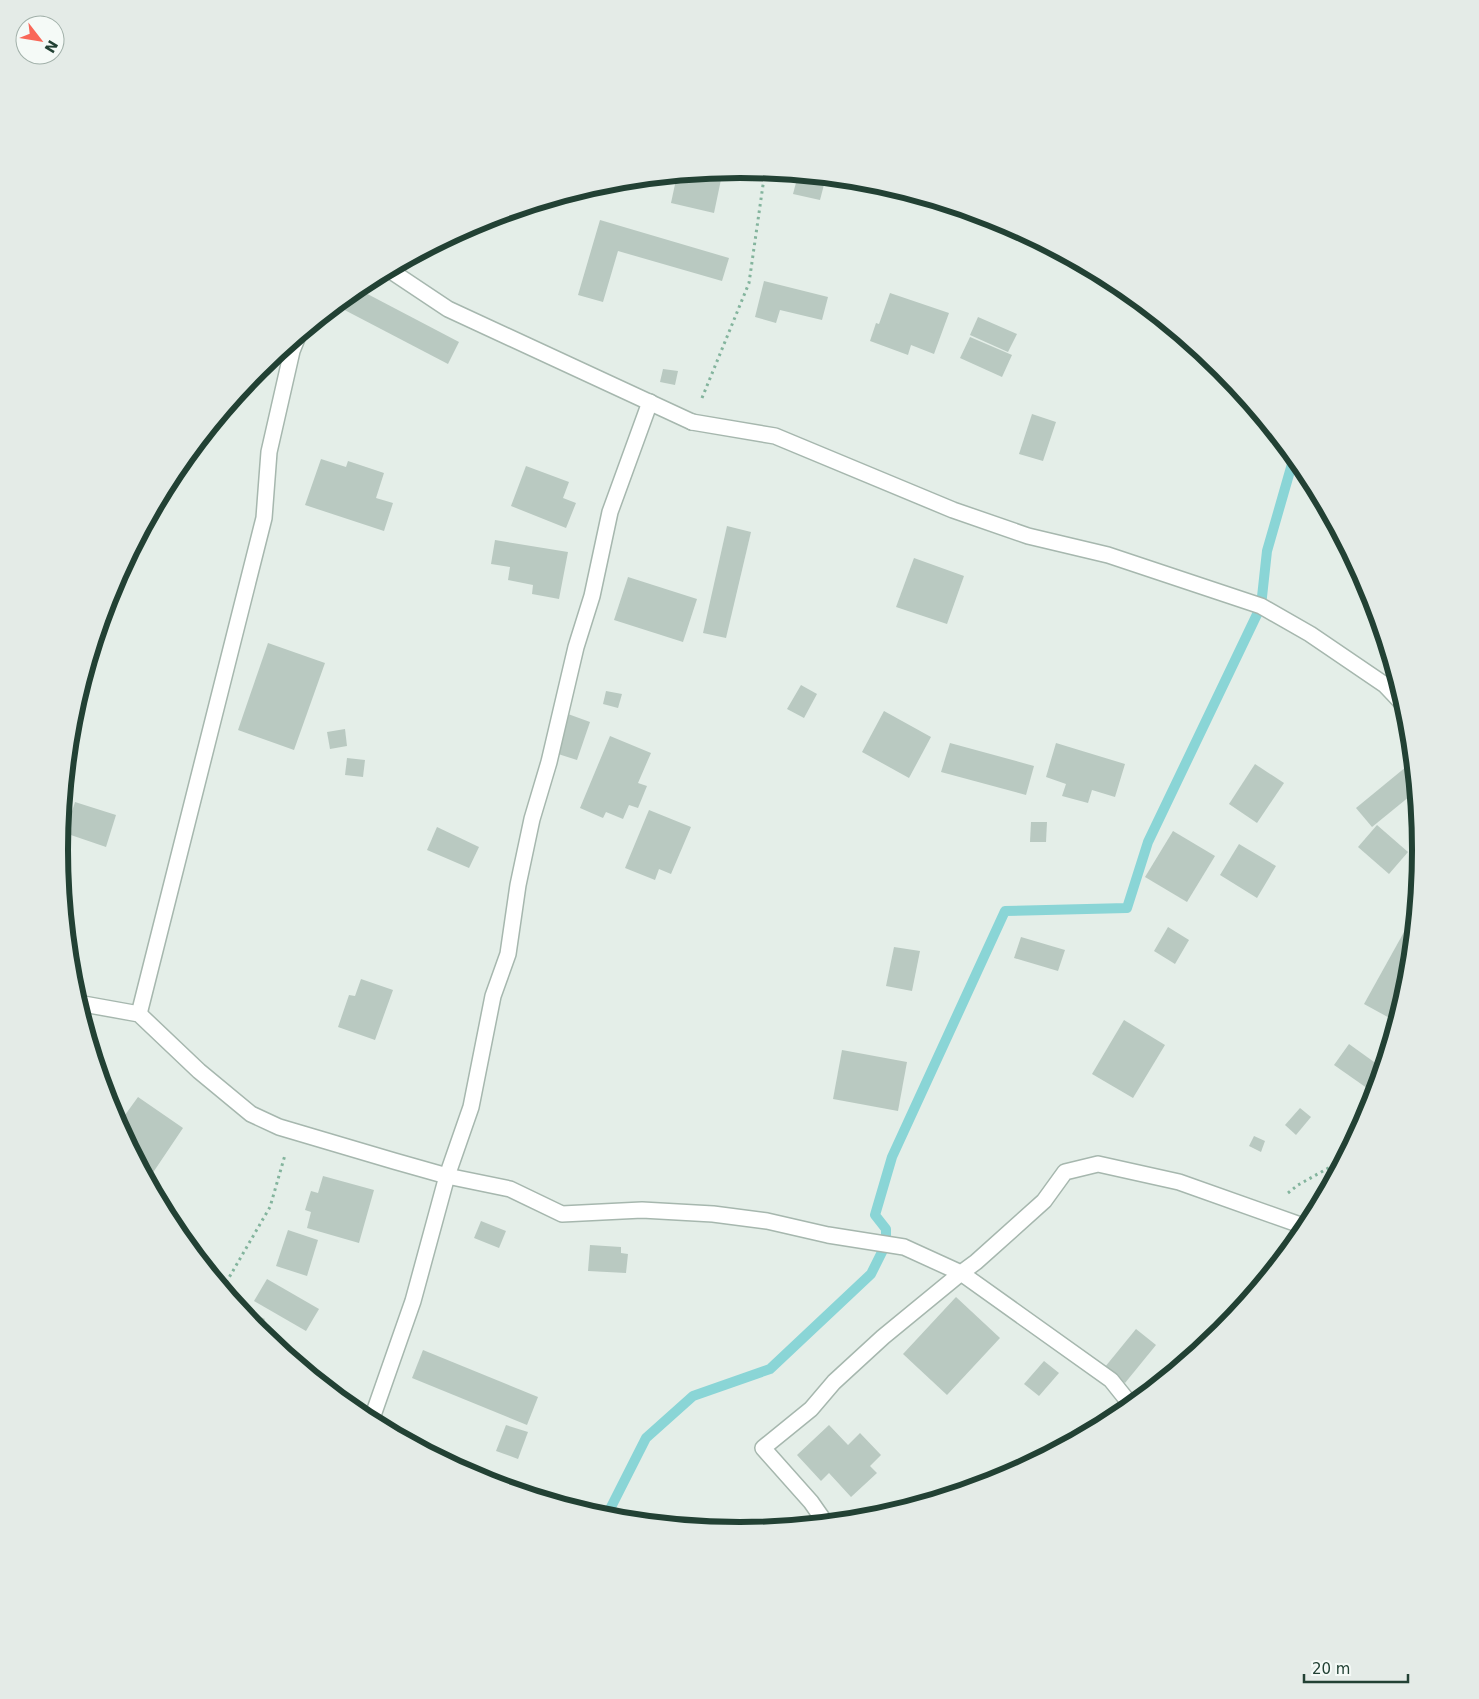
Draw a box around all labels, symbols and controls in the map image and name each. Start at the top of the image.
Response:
north arrow [15,15,65,65]
text: N [41,38,61,56]
scale bar [1304,1652,1408,1684]
text: 20 m [1312,1660,1350,1678]

